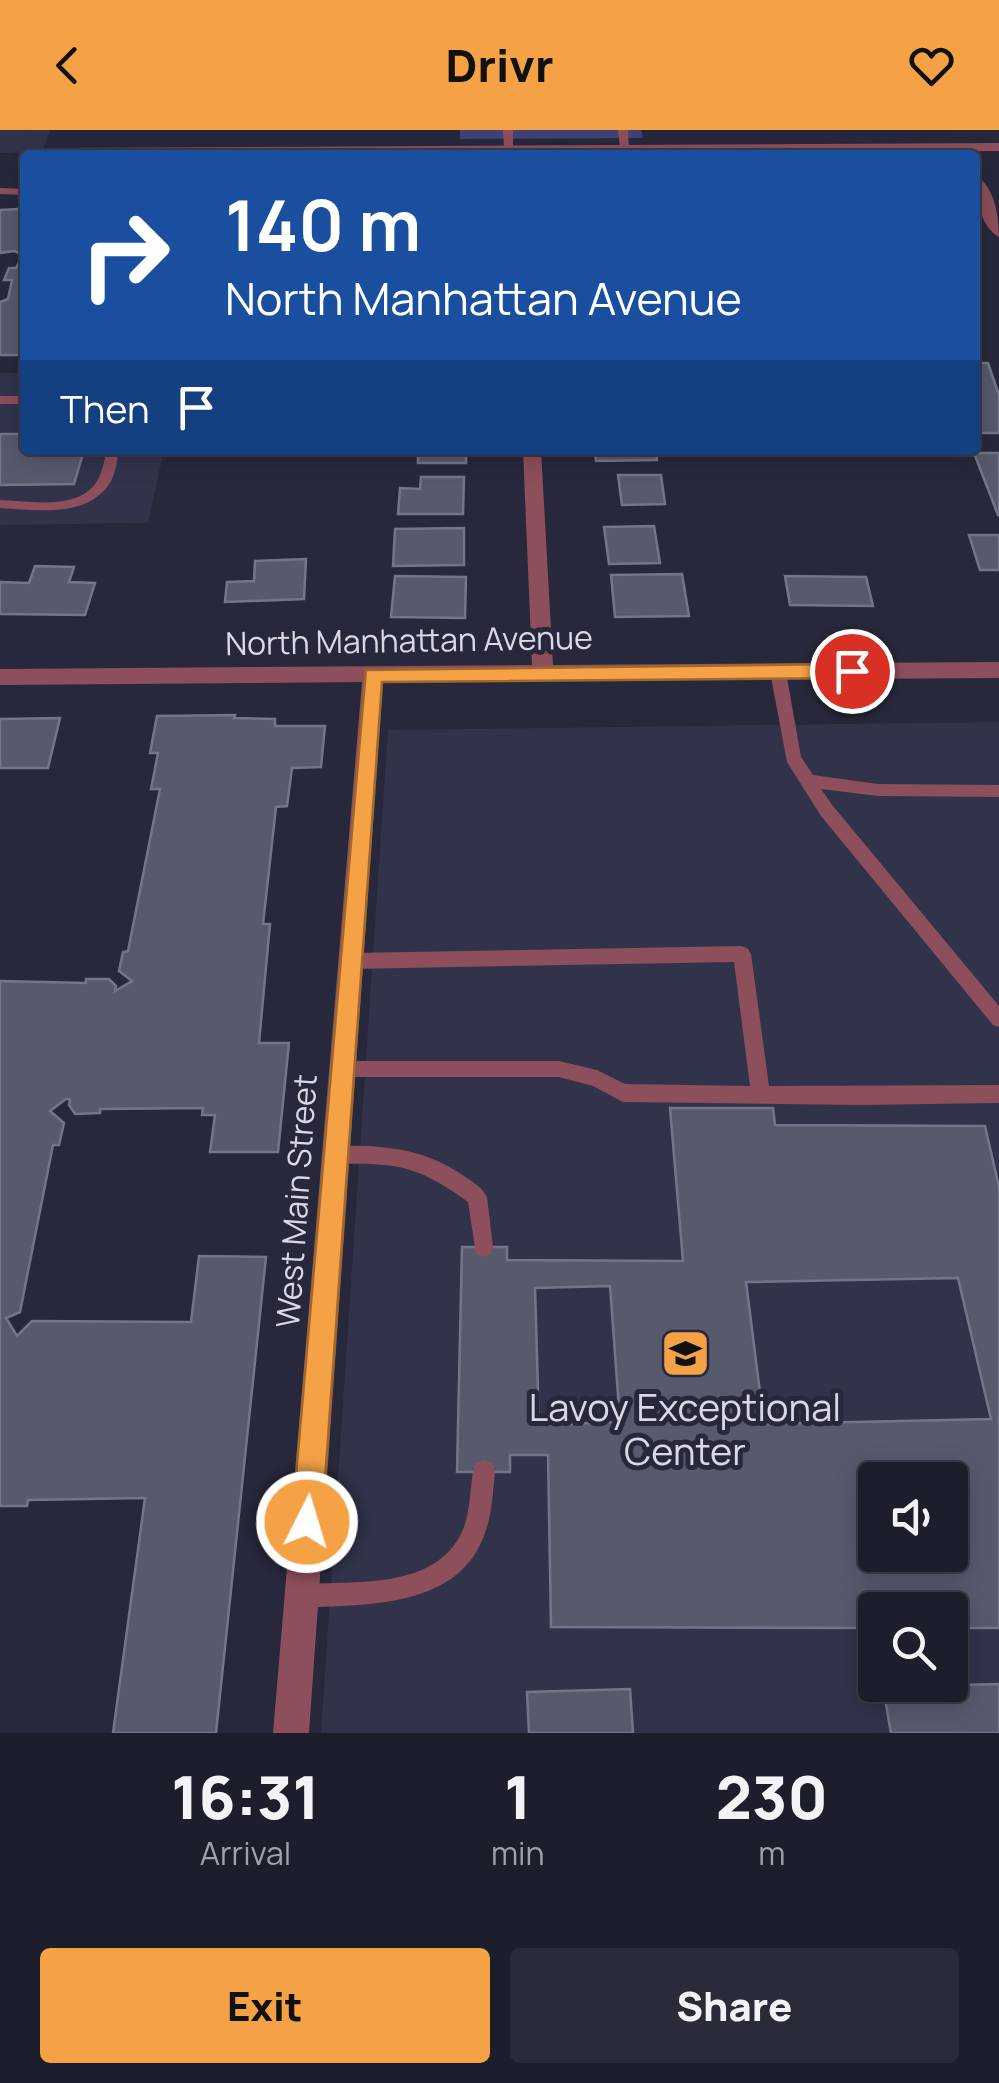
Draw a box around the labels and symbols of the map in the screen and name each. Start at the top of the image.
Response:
street label: North Manhattan Avenue [225,615,593,665]
pin [810,629,895,714]
street label: West Main Street [265,1073,327,1329]
school or university icon: Lavoy Exceptional Center [659,1328,711,1380]
place label: Lavoy Exceptional Center [529,1380,841,1476]
position arrow [255,1470,359,1574]

